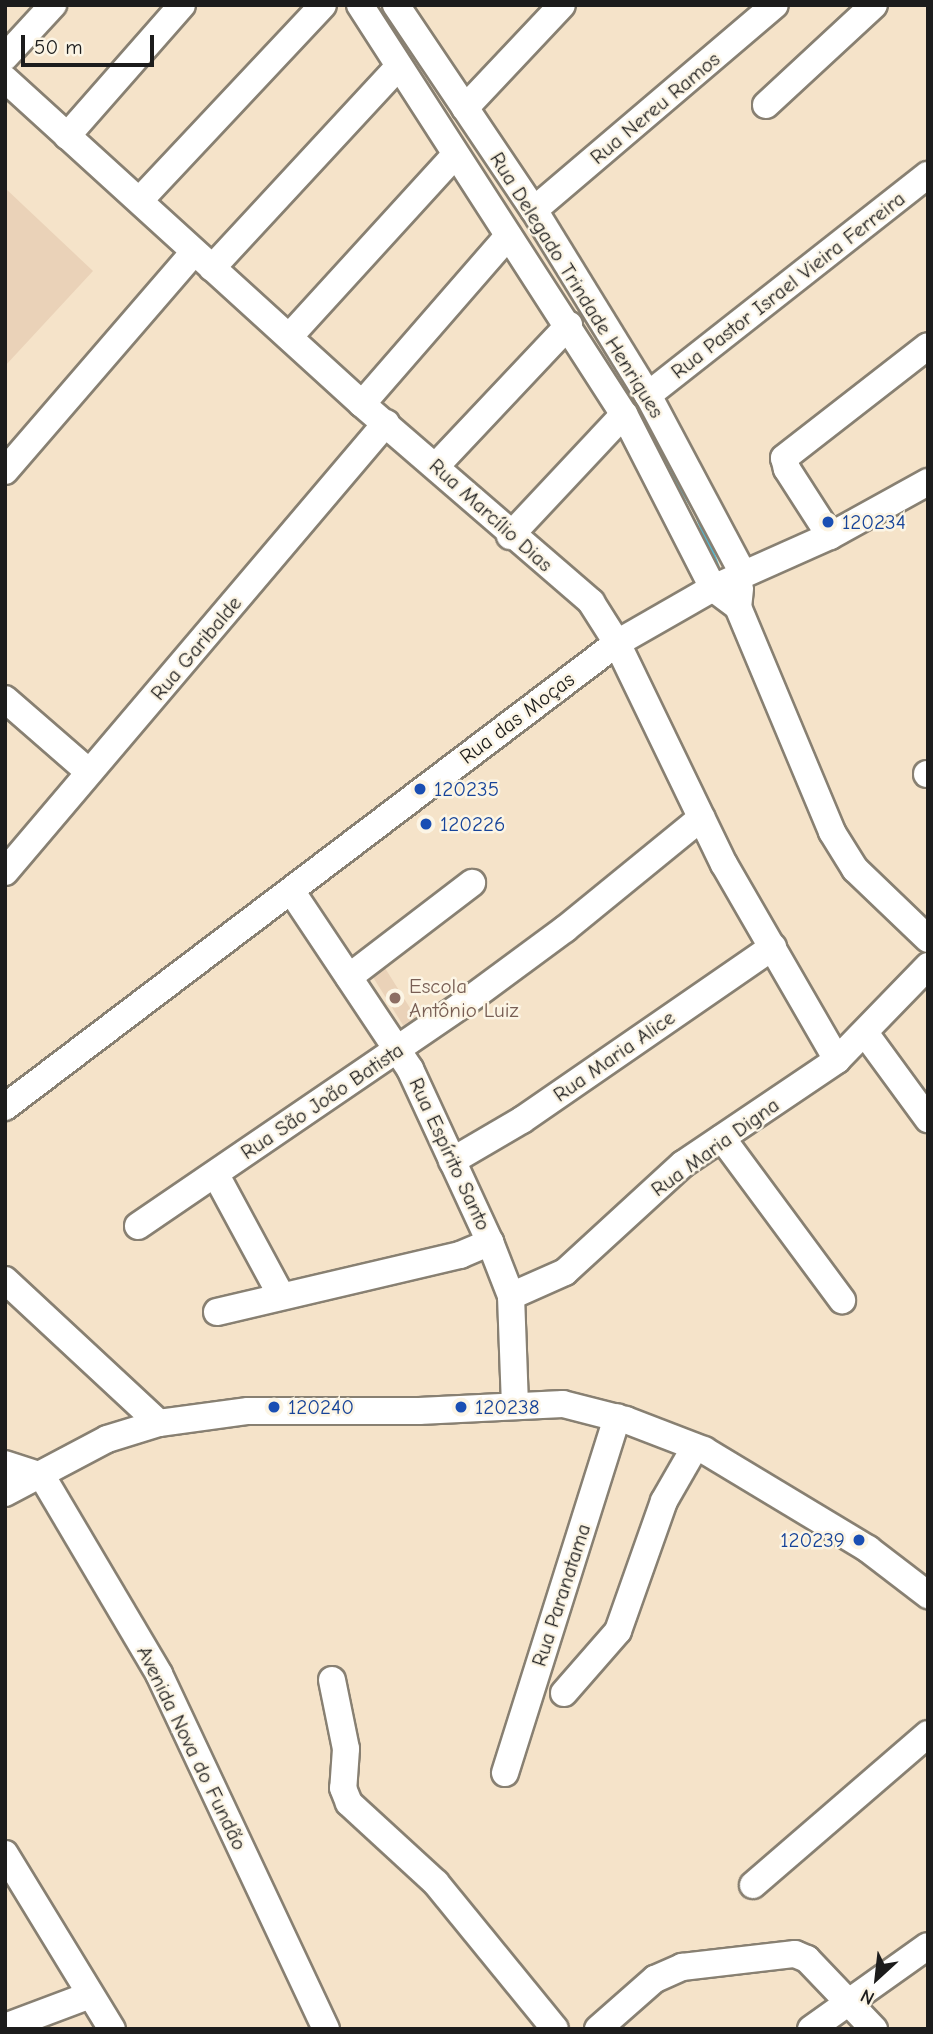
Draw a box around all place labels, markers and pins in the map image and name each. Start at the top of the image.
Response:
place label: 120234 [842,509,906,535]
marker: 120234 [820,514,836,530]
place label: 120235 [434,776,499,802]
marker: 120235 [412,781,428,797]
place label: 120226 [440,811,505,837]
marker: 120226 [418,816,434,832]
place label: Escola Antônio Luiz [409,973,519,1023]
marker: Escola Antônio Luiz [387,990,403,1006]
place label: 120240 [288,1394,354,1420]
place label: 120238 [475,1394,540,1420]
marker: 120240 [266,1399,282,1415]
marker: 120238 [453,1399,469,1415]
place label: 120239 [780,1527,845,1553]
marker: 120239 [851,1532,867,1548]

